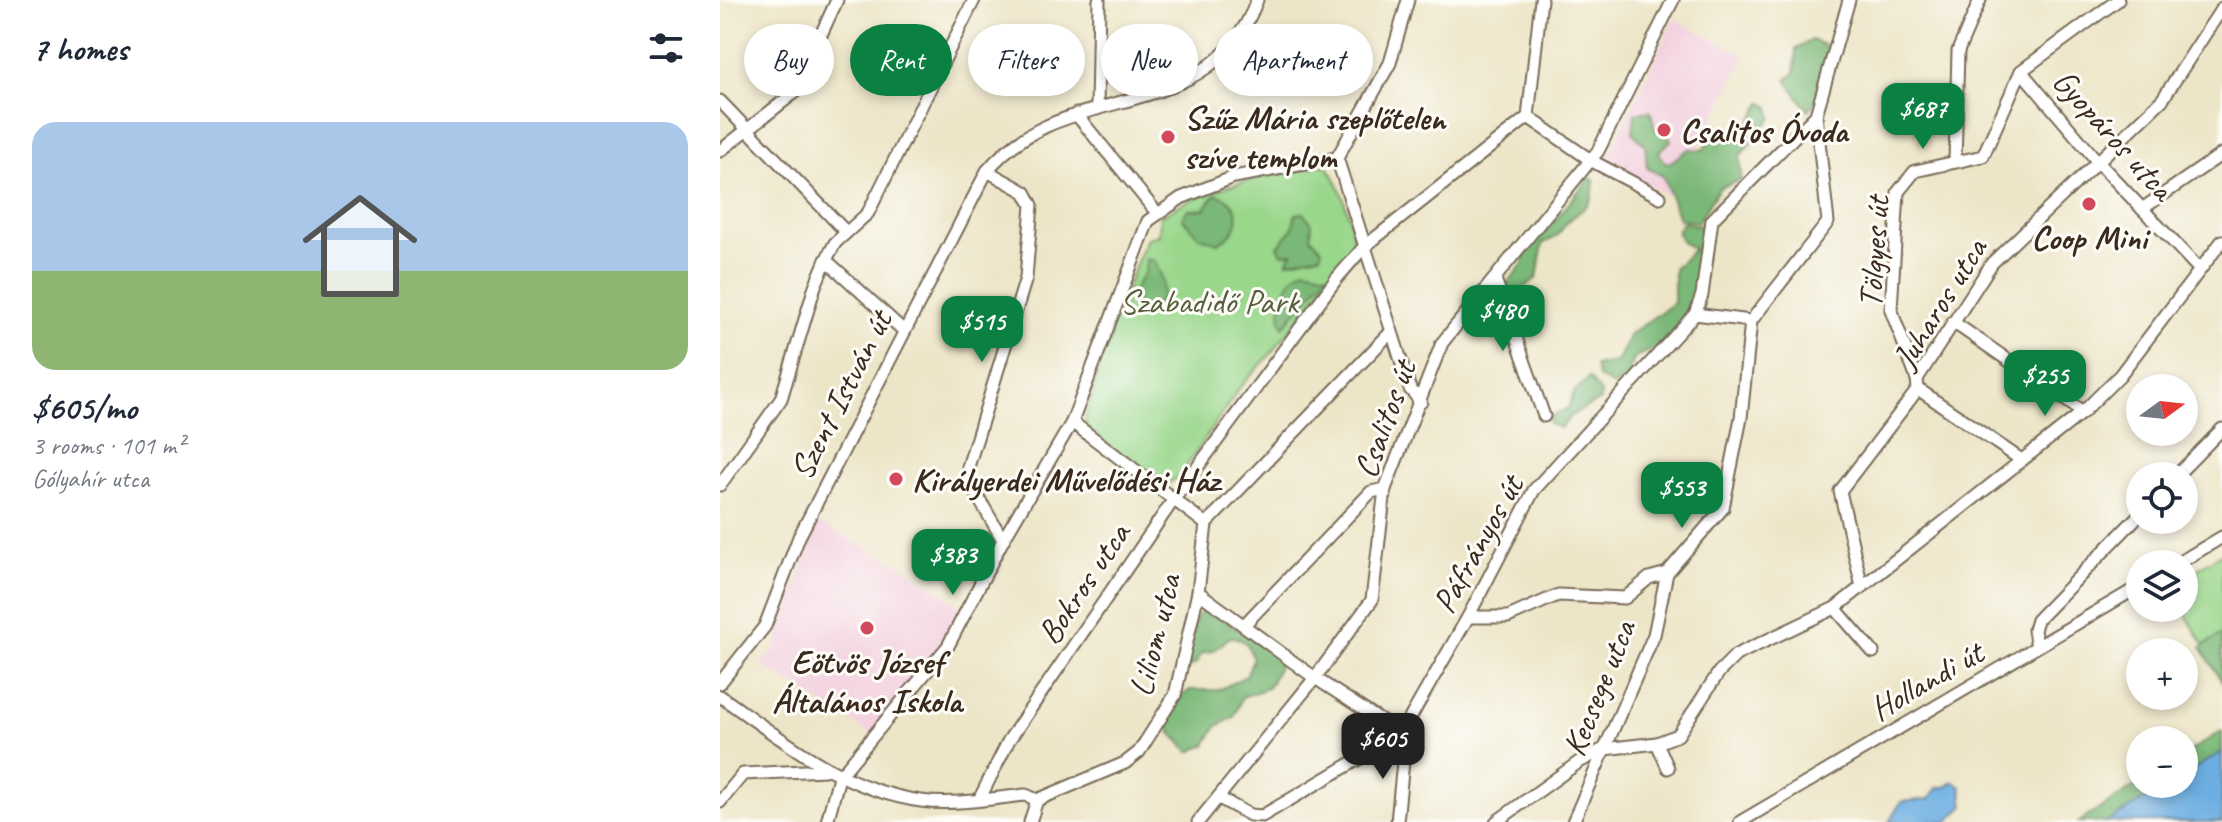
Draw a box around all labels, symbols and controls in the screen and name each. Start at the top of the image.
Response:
chip: Buy [744,24,834,96]
chip: Rent [850,24,952,96]
chip: Filters [968,24,1085,96]
chip: New [1101,24,1198,96]
chip: Apartment [1214,24,1373,96]
icon: filters [644,26,688,70]
text: 7 homes [32,27,128,70]
street label: Gyopáros utca [2044,60,2186,211]
pin: $687 [1876,83,1970,151]
text: $687 [1899,92,1947,125]
place label: Szűz Mária szeplőtelen szíve templom [1184,96,1448,178]
place label: Csalitos Óvoda [1680,109,1850,152]
marker: Csalitos Óvoda [1655,121,1673,139]
marker: Szűz Mária szeplőtelen szíve templom [1159,128,1177,146]
icon: home [288,174,432,318]
street label: Tölgyes út [1848,191,1899,309]
marker: Coop Mini [2080,195,2098,213]
place label: Coop Mini [2031,216,2151,259]
street label: Juharos utca [1882,228,1997,378]
park label: Szabadidő Park [1120,280,1301,323]
pin: $480 [1456,285,1550,353]
text: $480 [1480,294,1526,327]
pin: $515 [935,296,1029,364]
street label: Szent István út [780,300,903,487]
text: $515 [959,305,1005,338]
pin: $255 [1998,350,2092,418]
street label: Csalitos út [1344,351,1427,483]
text: $255 [2022,359,2068,392]
north arrow [2126,374,2198,446]
map controls [2126,374,2198,798]
text: $605/mo [32,386,137,429]
text: 3 rooms · 101 m² [32,429,184,462]
place label: Királyerdei Művelődési Ház [912,458,1222,501]
text: Gólyahír utca [32,462,149,495]
pin: $553 [1635,462,1729,530]
button: locate [2126,462,2198,534]
street label: Páfrányos út [1422,465,1534,620]
marker: Királyerdei Művelődési Ház [887,470,905,488]
text: $553 [1659,471,1705,504]
street label: Bokros utca [1027,513,1141,652]
pin: $383 [906,529,1000,597]
text: $383 [930,538,976,571]
button: layers [2126,550,2198,622]
street label: Liliom utca [1119,568,1191,700]
street label: Kecsege utca [1552,612,1646,762]
marker: Eötvös József Általános Iskola [858,619,876,637]
street label: Hollandi út [1862,629,1994,730]
button: + [2126,638,2198,710]
place label: Eötvös József Általános Iskola [772,640,965,722]
pin: $605 [1336,713,1430,781]
text: $605 [1360,722,1406,755]
button: − [2126,726,2198,798]

